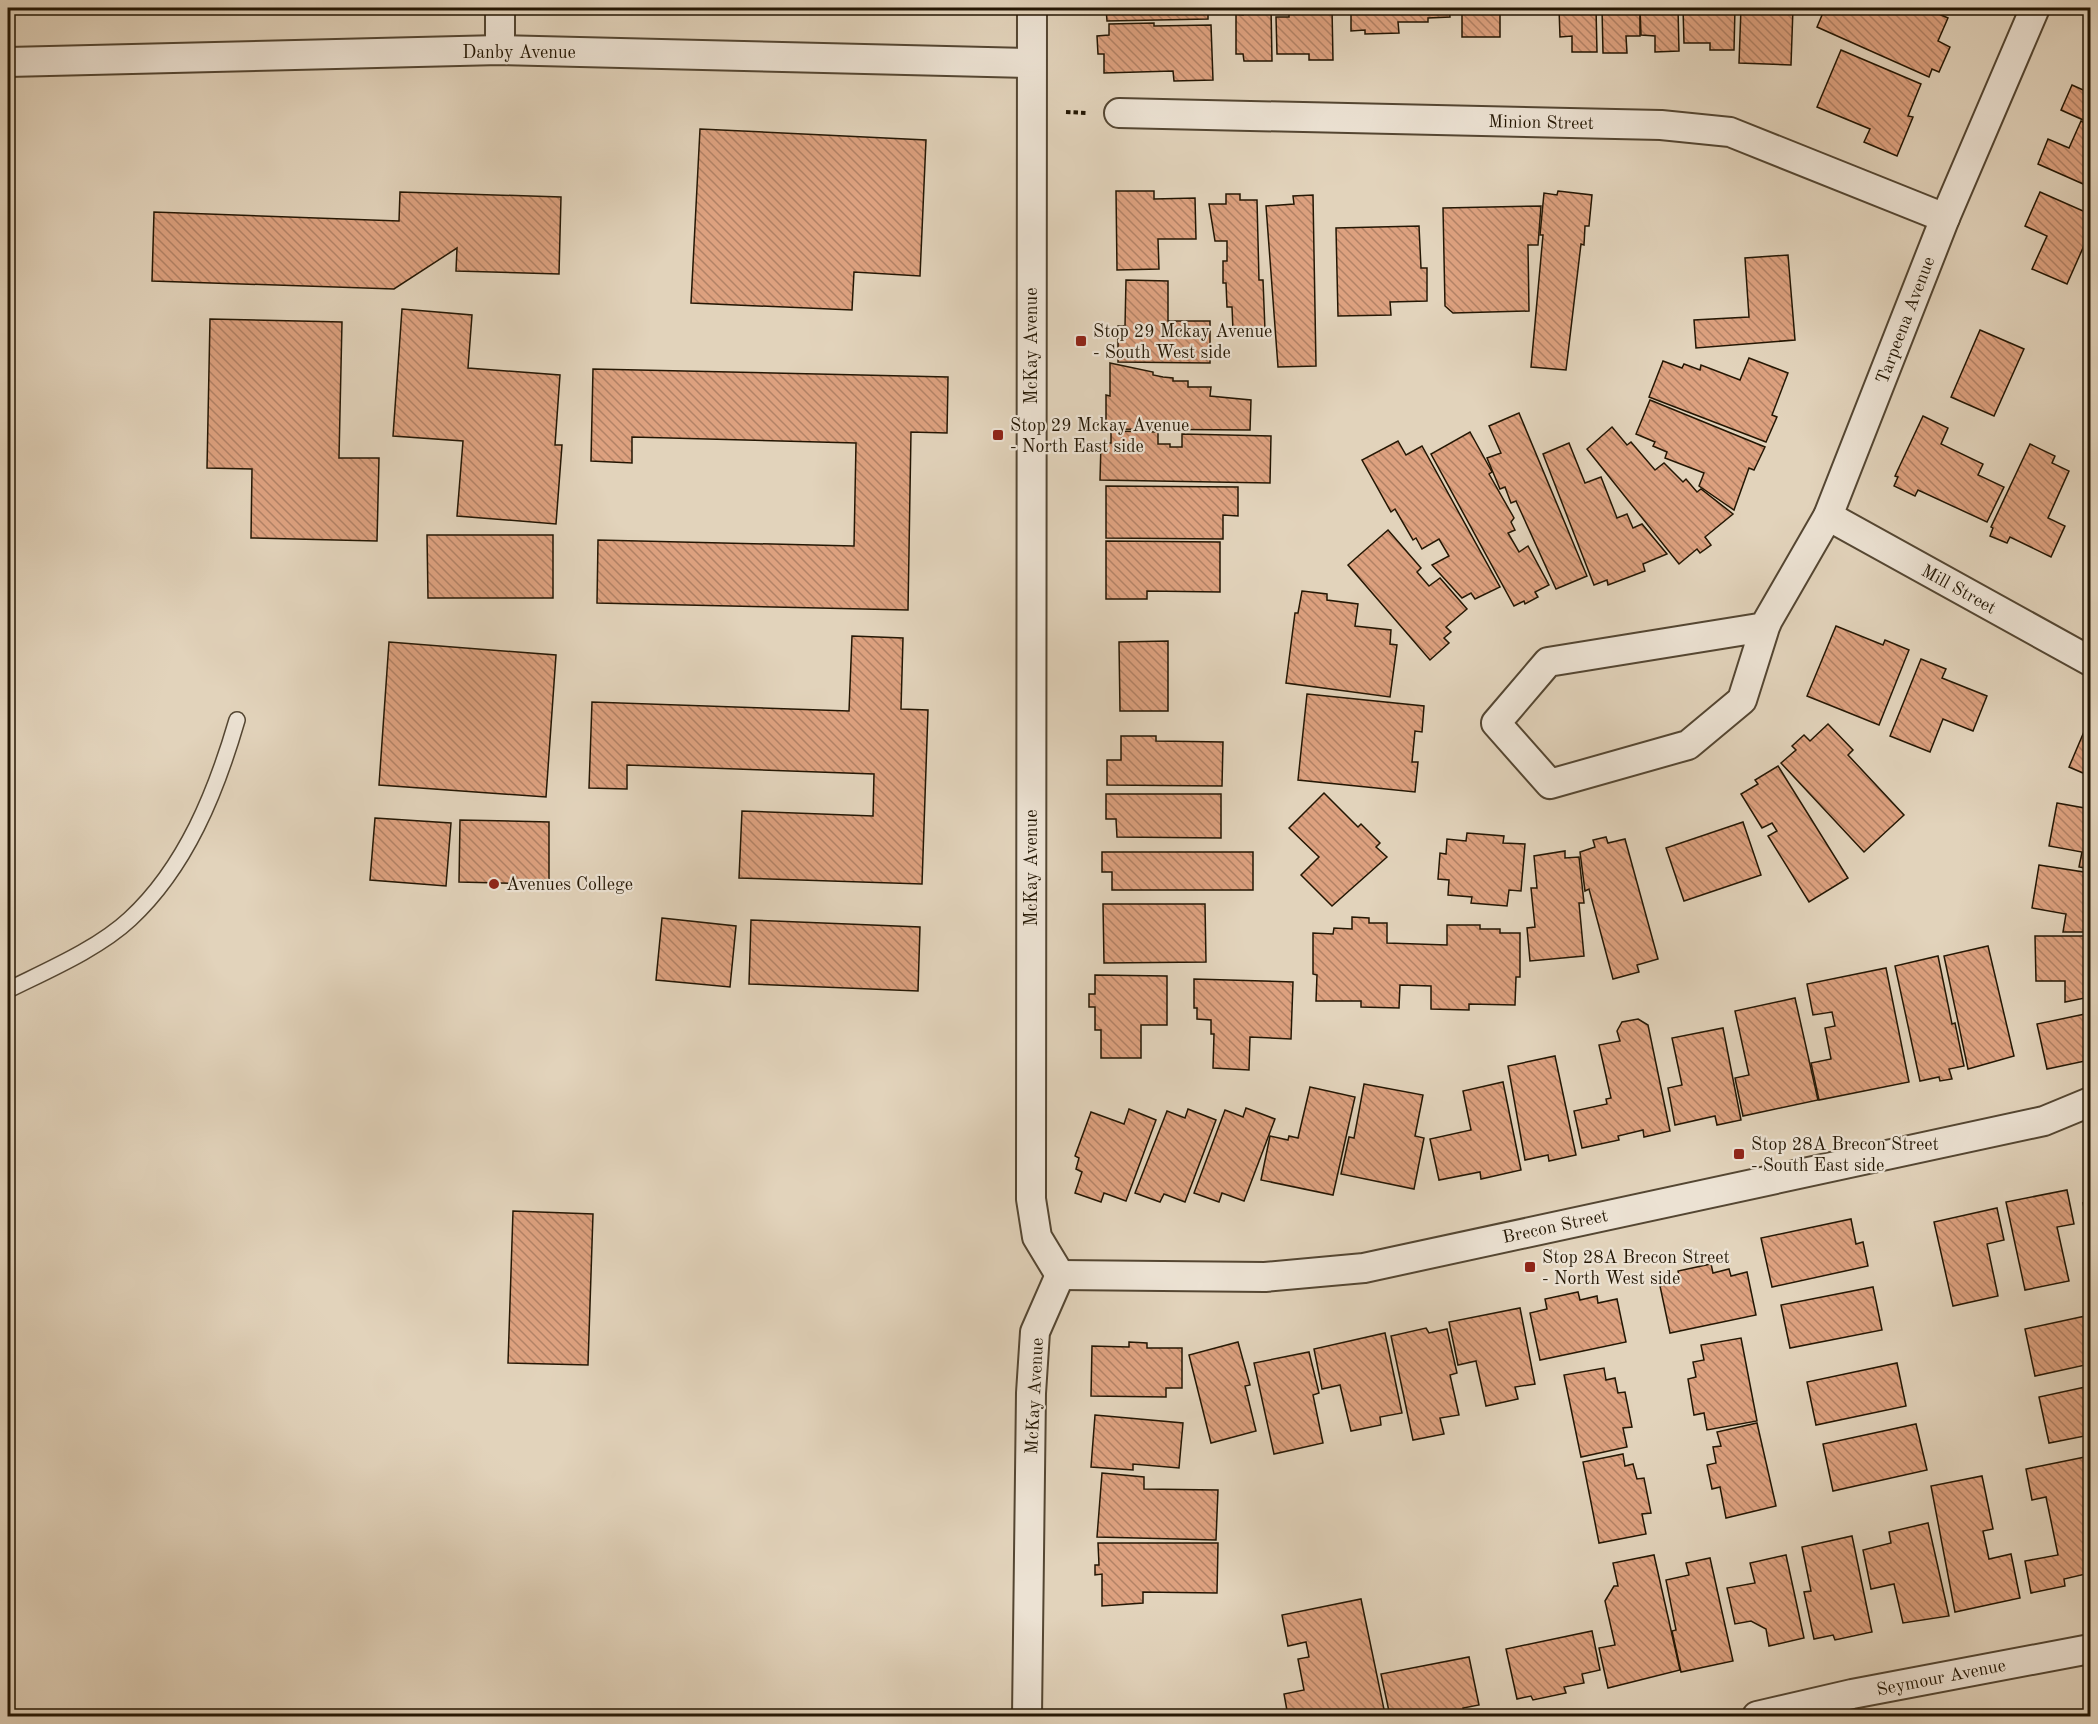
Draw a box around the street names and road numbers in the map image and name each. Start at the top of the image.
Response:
street label: Danby Avenue [462,44,576,62]
street label: Minion Street [1488,113,1594,133]
street label: Tarpeena Avenue [1873,254,1939,387]
street label: McKay Avenue [1023,288,1041,404]
street label: Mill Street [1918,562,1999,618]
street label: McKay Avenue [1023,810,1041,926]
street label: Brecon Street [1501,1207,1610,1247]
street label: McKay Avenue [1023,1337,1047,1455]
street label: Seymour Avenue [1875,1657,2007,1699]

